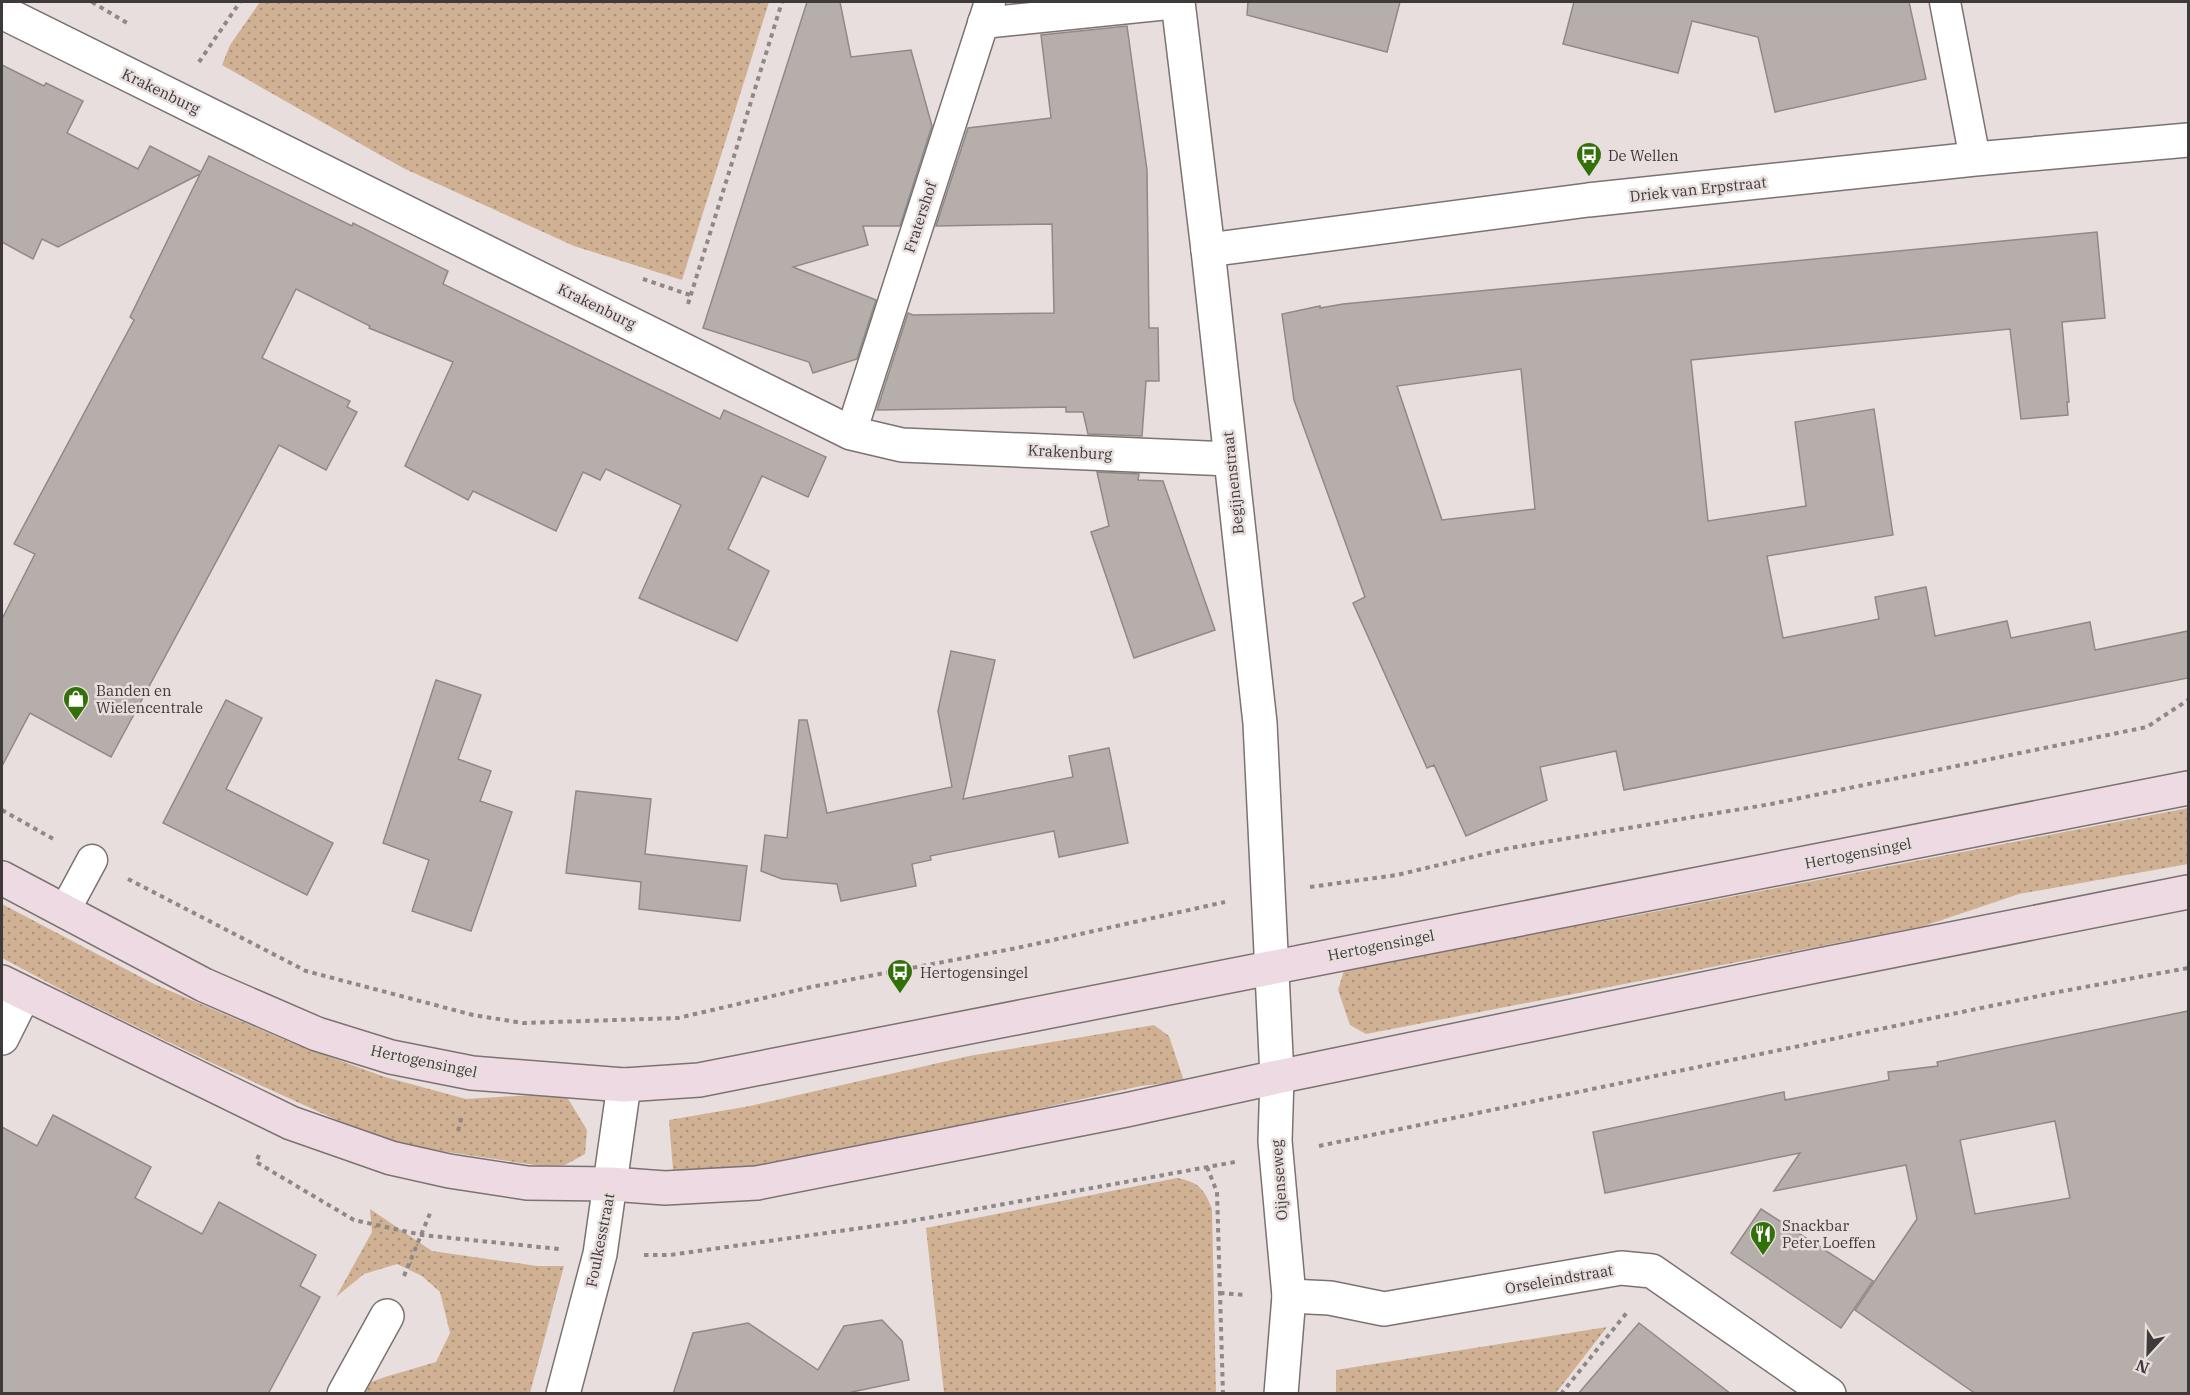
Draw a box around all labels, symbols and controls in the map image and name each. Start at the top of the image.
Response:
street label: Krakenburg [119,64,203,118]
bus stop icon: De Wellen [1574,140,1604,178]
place label: De Wellen [1608,146,1679,165]
street label: Driek van Erpstraat [1629,172,1767,206]
street label: Fratershof [900,178,941,255]
street label: Krakenburg [555,279,639,333]
street label: Begijnenstraat [1218,431,1248,535]
street label: Krakenburg [1027,440,1113,464]
place label: Banden en Wielencentrale [96,681,203,717]
shop icon: Banden en Wielencentrale [61,684,91,722]
street label: Hertogensingel [1803,833,1913,873]
street label: Hertogensingel [1326,925,1436,965]
bus stop icon: Hertogensingel [885,957,915,995]
place label: Hertogensingel [920,963,1028,982]
street label: Hertogensingel [369,1040,479,1082]
street label: Oijenseweg [1267,1139,1291,1221]
street label: Foulkesstraat [582,1191,618,1289]
place label: Snackbar Peter Loeffen [1782,1216,1876,1252]
restaurant icon: Snackbar Peter Loeffen [1748,1219,1778,1257]
street label: Orseleindstraat [1503,1260,1615,1298]
north arrow [2118,1323,2178,1383]
text: N [2133,1355,2152,1379]

